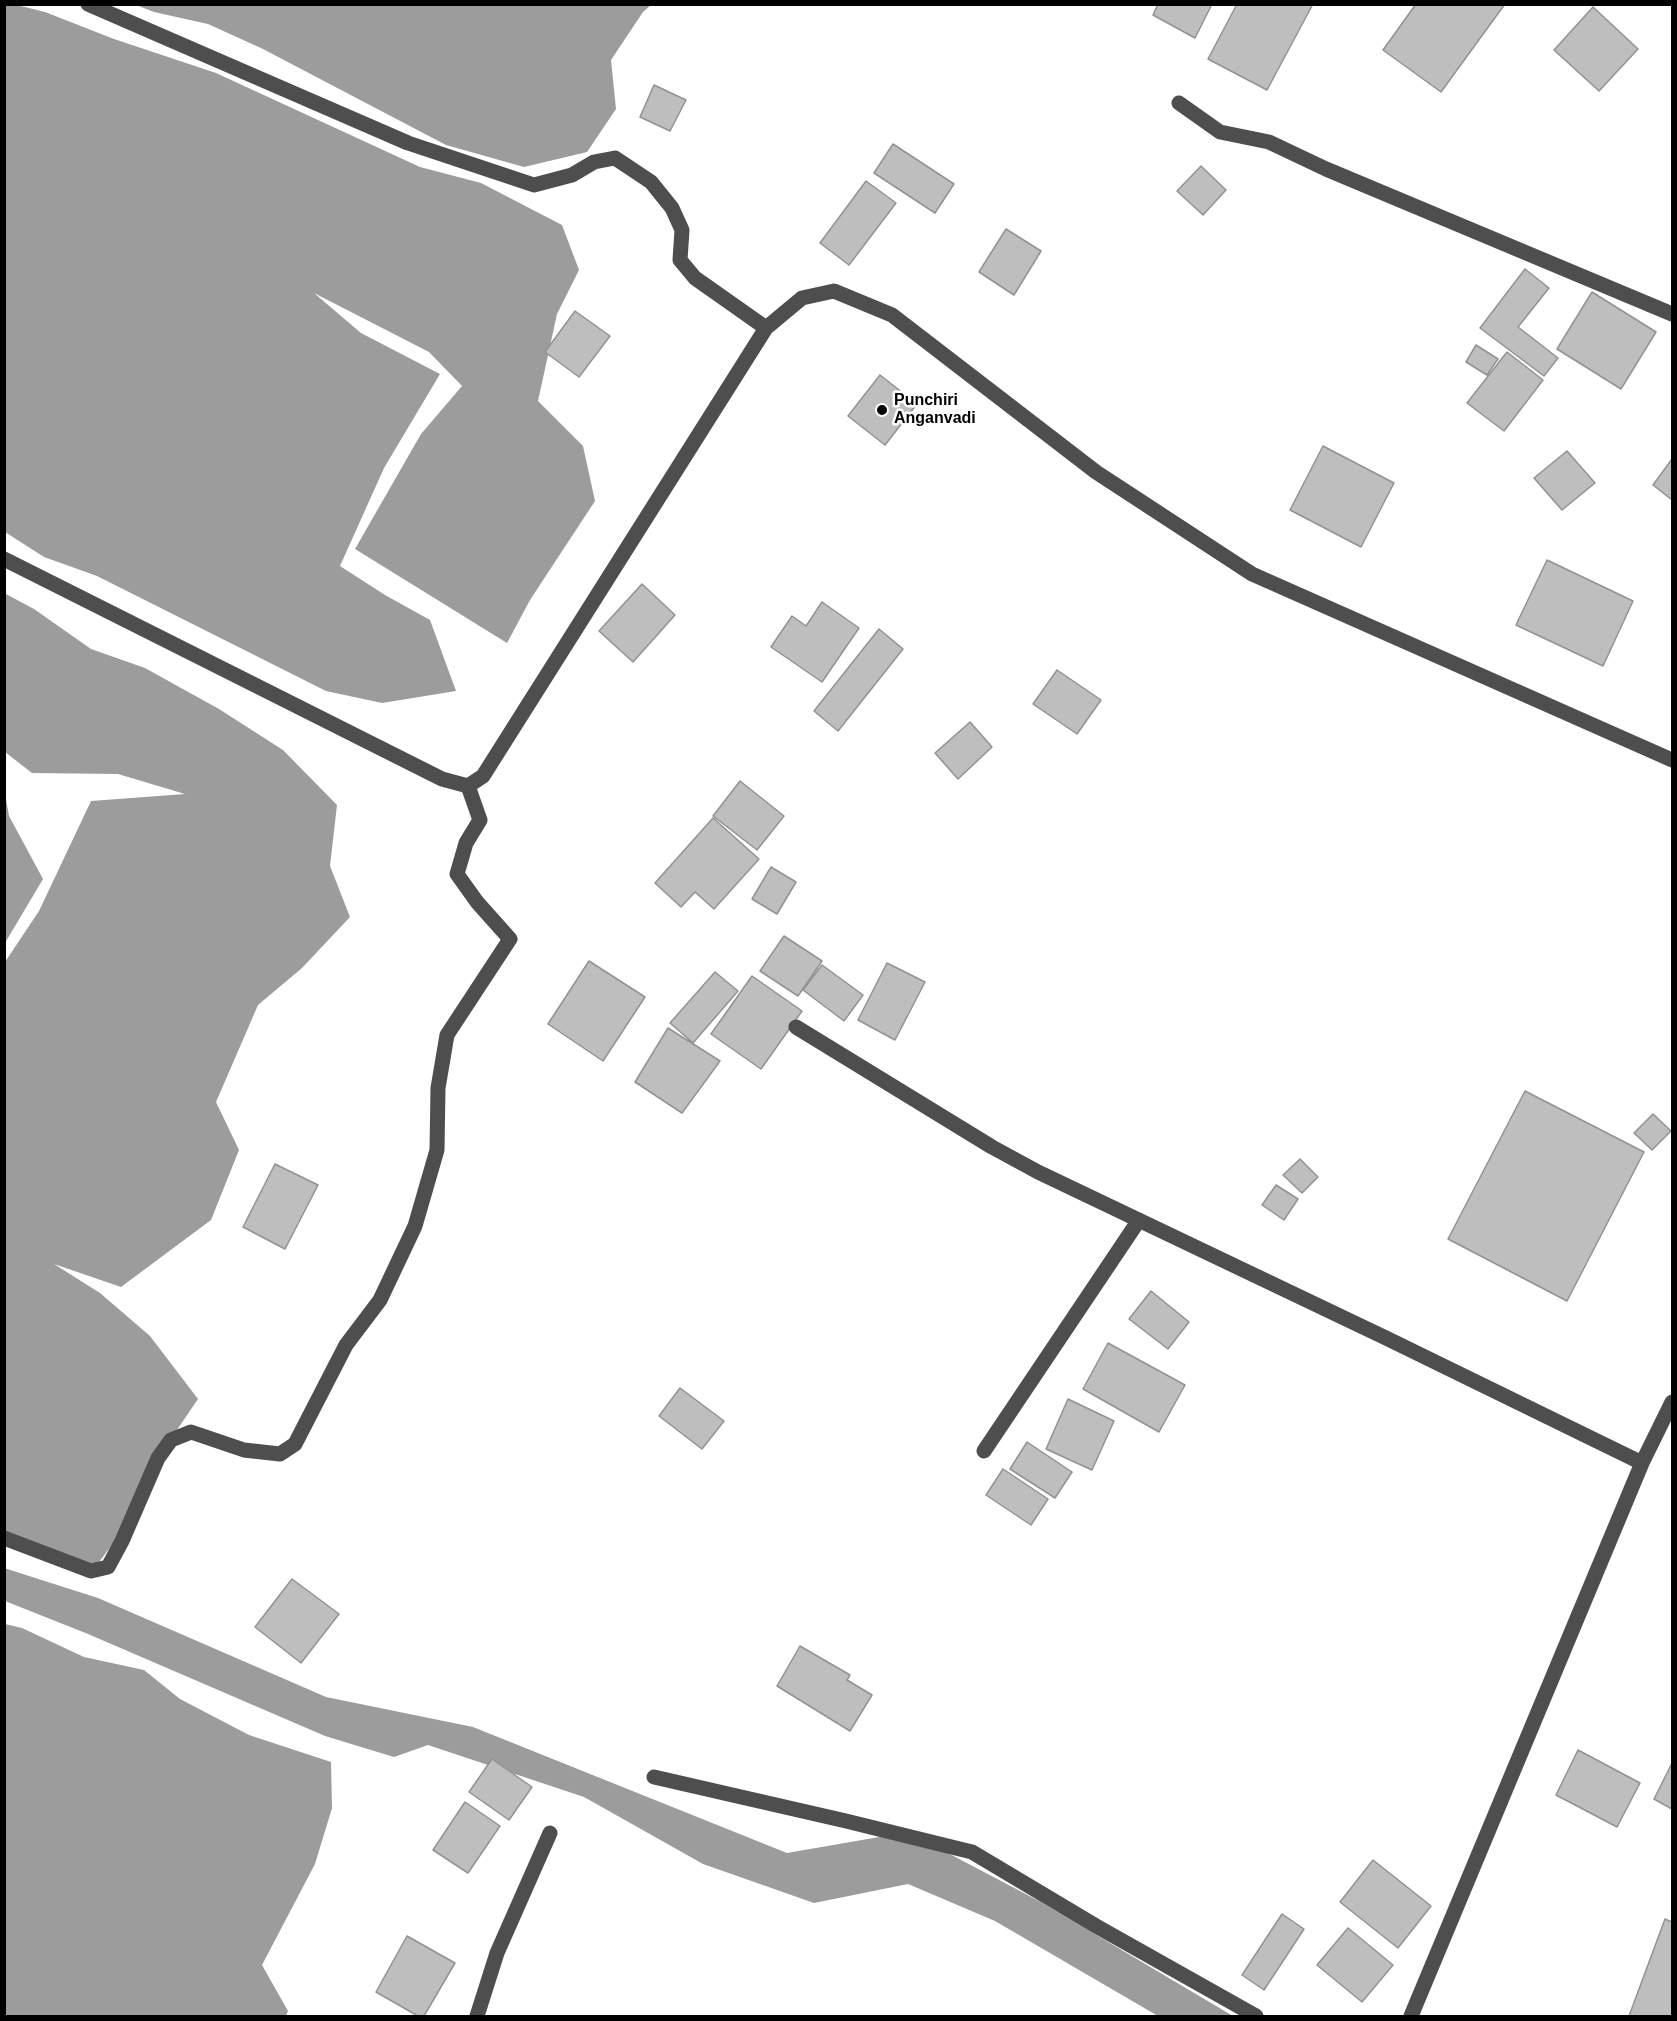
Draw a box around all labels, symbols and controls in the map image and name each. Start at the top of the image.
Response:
place label: Punchiri Anganvadi [894,391,976,429]
marker: Punchiri Anganvadi [875,403,889,417]

